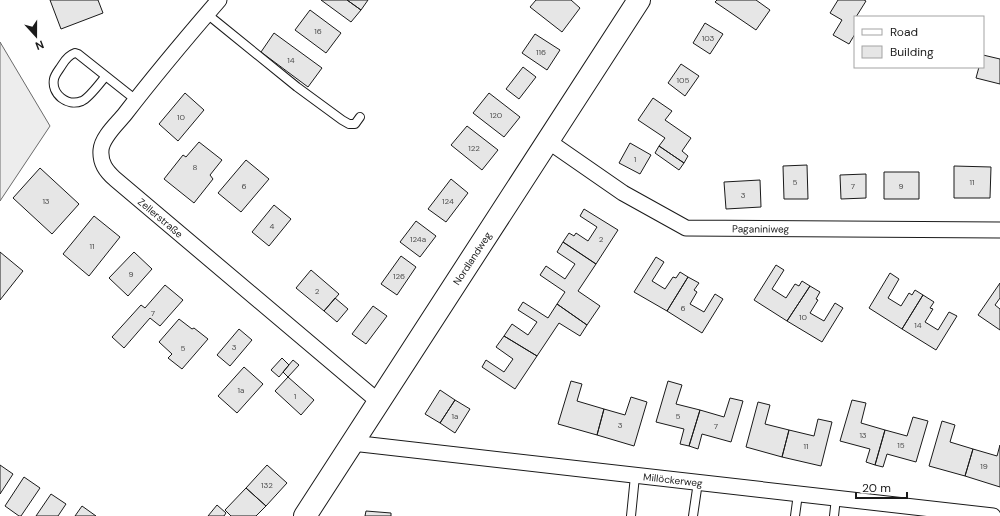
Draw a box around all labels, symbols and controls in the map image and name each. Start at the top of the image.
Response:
north arrow [16,16,56,56]
legend [854,16,984,68]
text: Road [890,24,918,40]
house number: 16 [314,26,322,36]
house number: 103 [702,33,715,43]
text: N [33,37,46,53]
text: Building [890,44,934,60]
house number: 116 [536,47,546,57]
house number: 14 [287,55,295,65]
house number: 105 [677,75,690,85]
house number: 120 [490,110,503,120]
house number: 10 [177,112,186,122]
house number: 122 [468,143,480,153]
house number: 1 [634,154,636,164]
house number: 8 [193,162,198,172]
house number: 5 [793,177,798,187]
house number: 11 [970,177,975,187]
house number: 6 [241,181,247,191]
house number: 7 [851,181,855,191]
house number: 9 [898,181,904,191]
house number: 3 [741,190,746,200]
street label: Zellerstraße [135,195,186,241]
house number: 13 [42,196,50,206]
house number: 124 [442,196,454,206]
house number: 4 [270,221,275,231]
street label: Paganiniweg [732,222,790,235]
street label: Nordlandweg [450,229,494,287]
house number: 124a [410,234,426,244]
house number: 2 [599,234,604,244]
house number: 11 [90,241,95,251]
house number: 9 [128,269,134,279]
house number: 126 [393,271,405,281]
house number: 2 [315,286,320,296]
house number: 6 [680,303,686,313]
house number: 7 [151,308,155,318]
house number: 10 [799,312,808,322]
house number: 14 [914,320,922,330]
house number: 3 [232,342,237,352]
house number: 5 [181,343,186,353]
house number: 1a [238,385,244,395]
house number: 1 [294,391,296,401]
house number: 1a [452,411,458,421]
house number: 5 [676,411,681,421]
house number: 3 [618,420,623,430]
house number: 7 [714,421,718,431]
house number: 13 [859,430,867,440]
house number: 15 [897,440,905,450]
house number: 11 [804,441,809,451]
house number: 19 [980,461,988,471]
street label: Millöckerweg [643,470,704,489]
scale bar [856,474,907,500]
house number: 132 [261,480,273,490]
text: 20 m [862,480,891,496]

